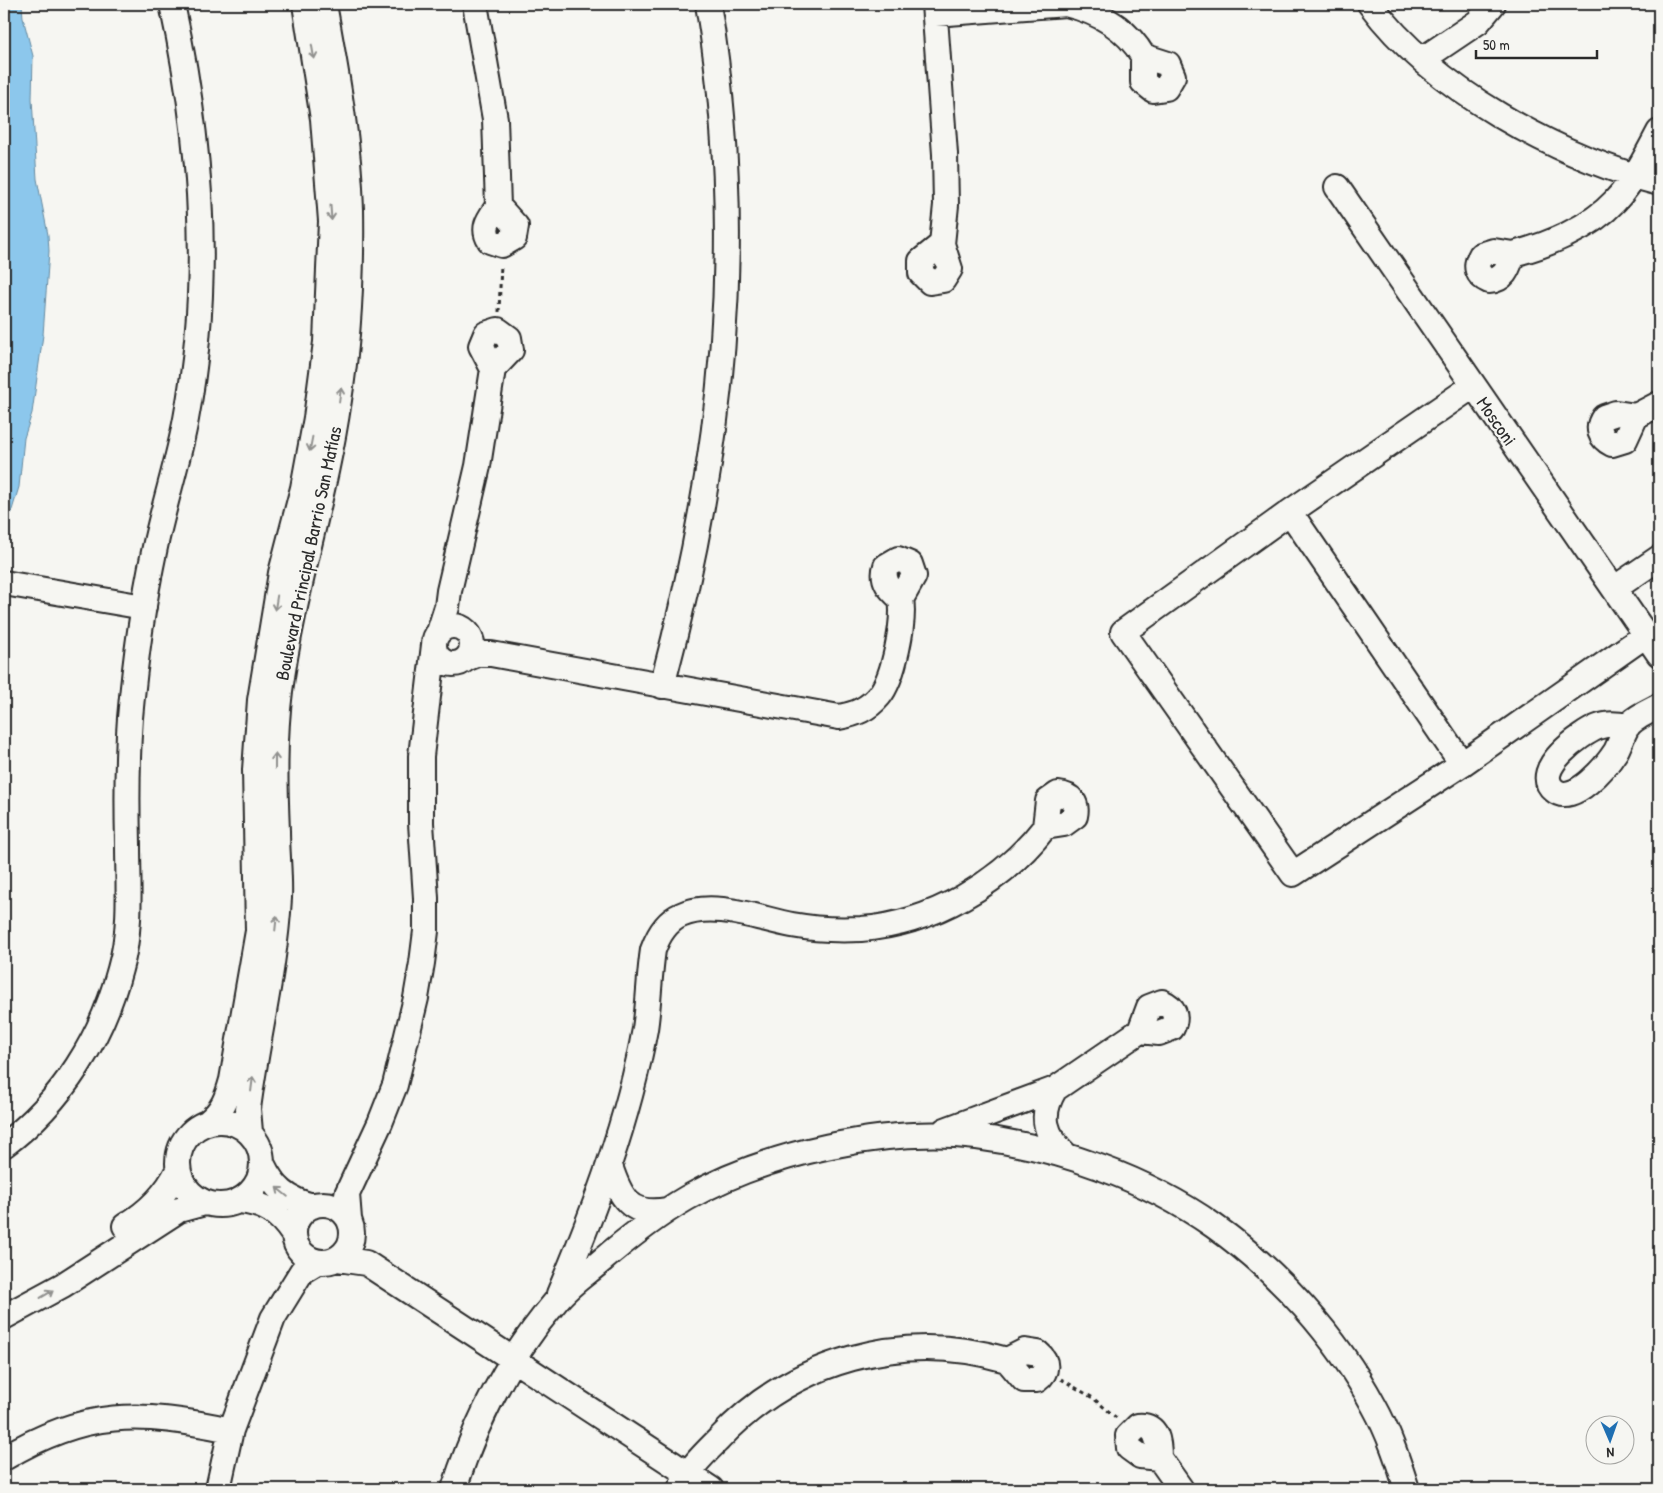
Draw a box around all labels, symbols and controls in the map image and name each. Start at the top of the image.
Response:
scale bar [1476,28,1597,60]
text: 50 m [1483,34,1510,55]
one-way arrow [308,44,318,60]
one-way arrow [326,205,335,221]
one-way arrow [335,387,345,403]
street label: Mosconi [1471,391,1523,451]
street label: Boulevard Principal Barrio San Matías [268,424,348,682]
one-way arrow [305,436,315,452]
one-way arrow [271,595,281,611]
one-way arrow [270,753,280,769]
one-way arrow [271,915,281,931]
one-way arrow [247,1076,257,1092]
one-way arrow [276,1186,289,1197]
one-way arrow [39,1289,53,1299]
north arrow [1586,1416,1636,1466]
text: N [1606,1444,1615,1463]

